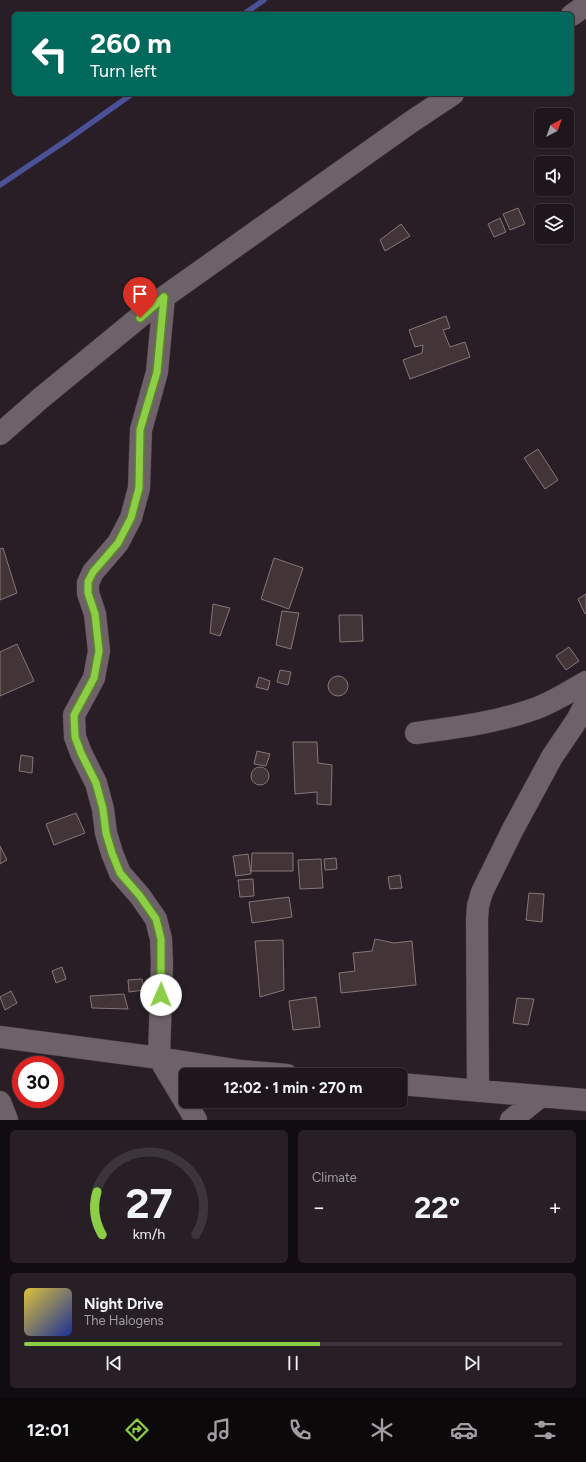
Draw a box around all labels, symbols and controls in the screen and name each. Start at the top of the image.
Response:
text: 260 m [90,26,172,60]
icon: left [24,28,76,80]
text: Turn left [90,60,157,82]
north arrow [534,108,574,148]
map controls [534,108,574,244]
button: sound [534,156,574,196]
button: layers [534,204,574,244]
pin [123,277,157,318]
icon: arrive [129,283,151,305]
position arrow [140,974,182,1016]
speed limit sign: 30 [12,1056,64,1108]
text: 12:02 · 1 min · 270 m [224,1079,362,1097]
text: Climate [312,1170,357,1185]
text: 27 [125,1177,173,1227]
text: 22° [414,1189,460,1226]
text: − [312,1194,326,1221]
text: + [548,1194,562,1221]
text: km/h [133,1224,165,1242]
text: Night Drive [84,1295,163,1313]
text: The Halogens [84,1313,164,1328]
icon: previous [103,1352,125,1374]
icon: pause [282,1352,304,1374]
icon: next [461,1352,483,1374]
icon: directions [123,1416,151,1444]
icon: music [205,1416,233,1444]
icon: phone [286,1416,314,1444]
icon: climate [368,1416,396,1444]
icon: car [450,1416,478,1444]
icon: filters [531,1416,559,1444]
text: 12:01 [27,1419,70,1441]

